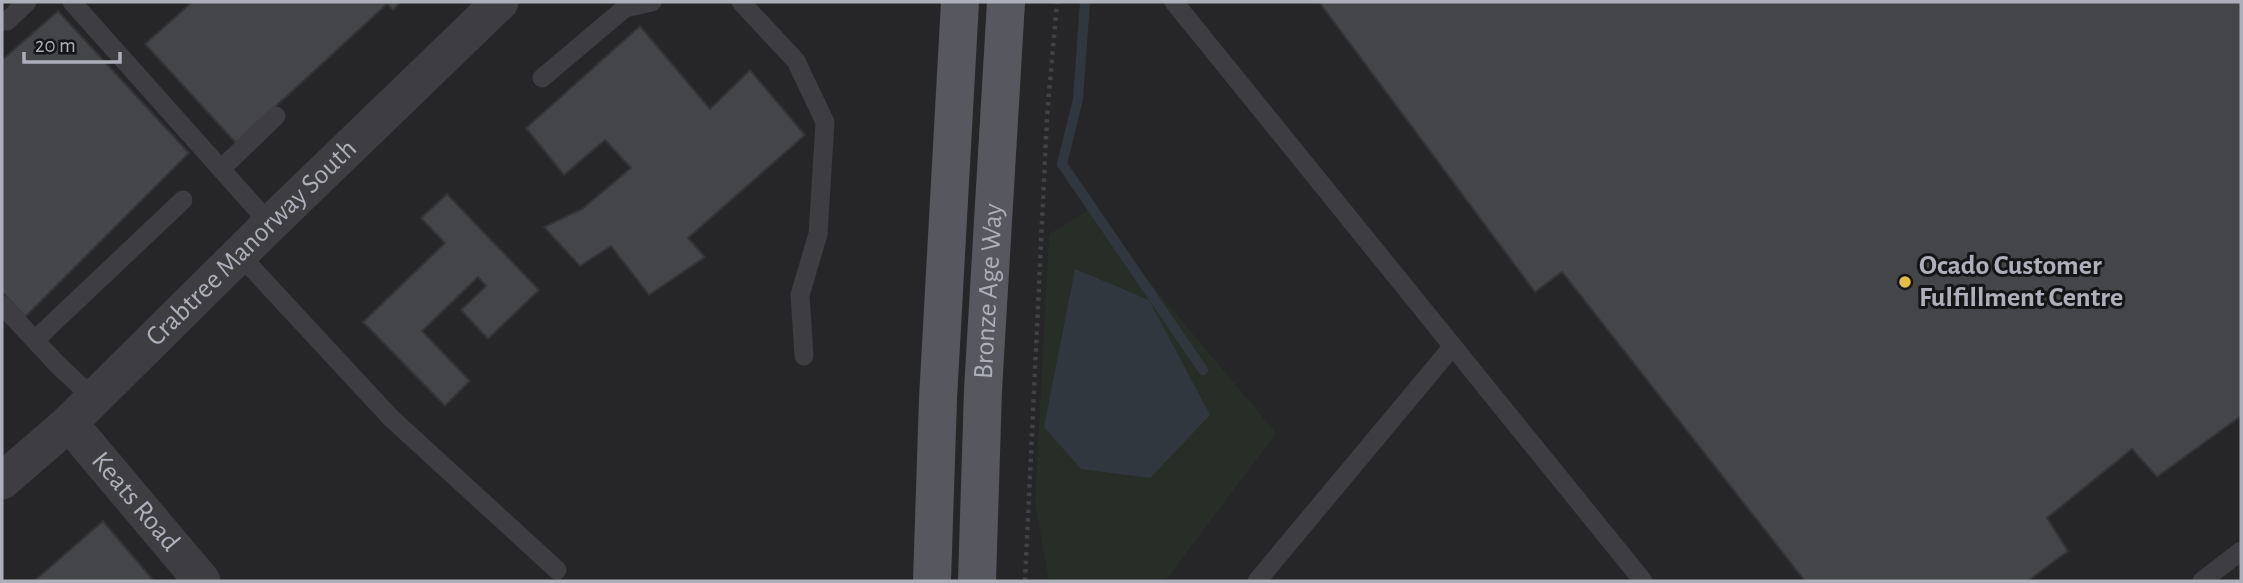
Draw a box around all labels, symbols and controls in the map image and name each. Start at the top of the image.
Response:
scale bar [24,21,121,65]
text: 20 m [35,35,76,56]
street label: Crabtree Manorway South [141,134,362,352]
street label: Bronze Age Way [970,203,1008,380]
place label: Ocado Customer Fulfillment Centre [1919,252,2123,312]
marker: Ocado Customer Fulfillment Centre [1897,274,1913,290]
street label: Keats Road [86,447,185,557]

